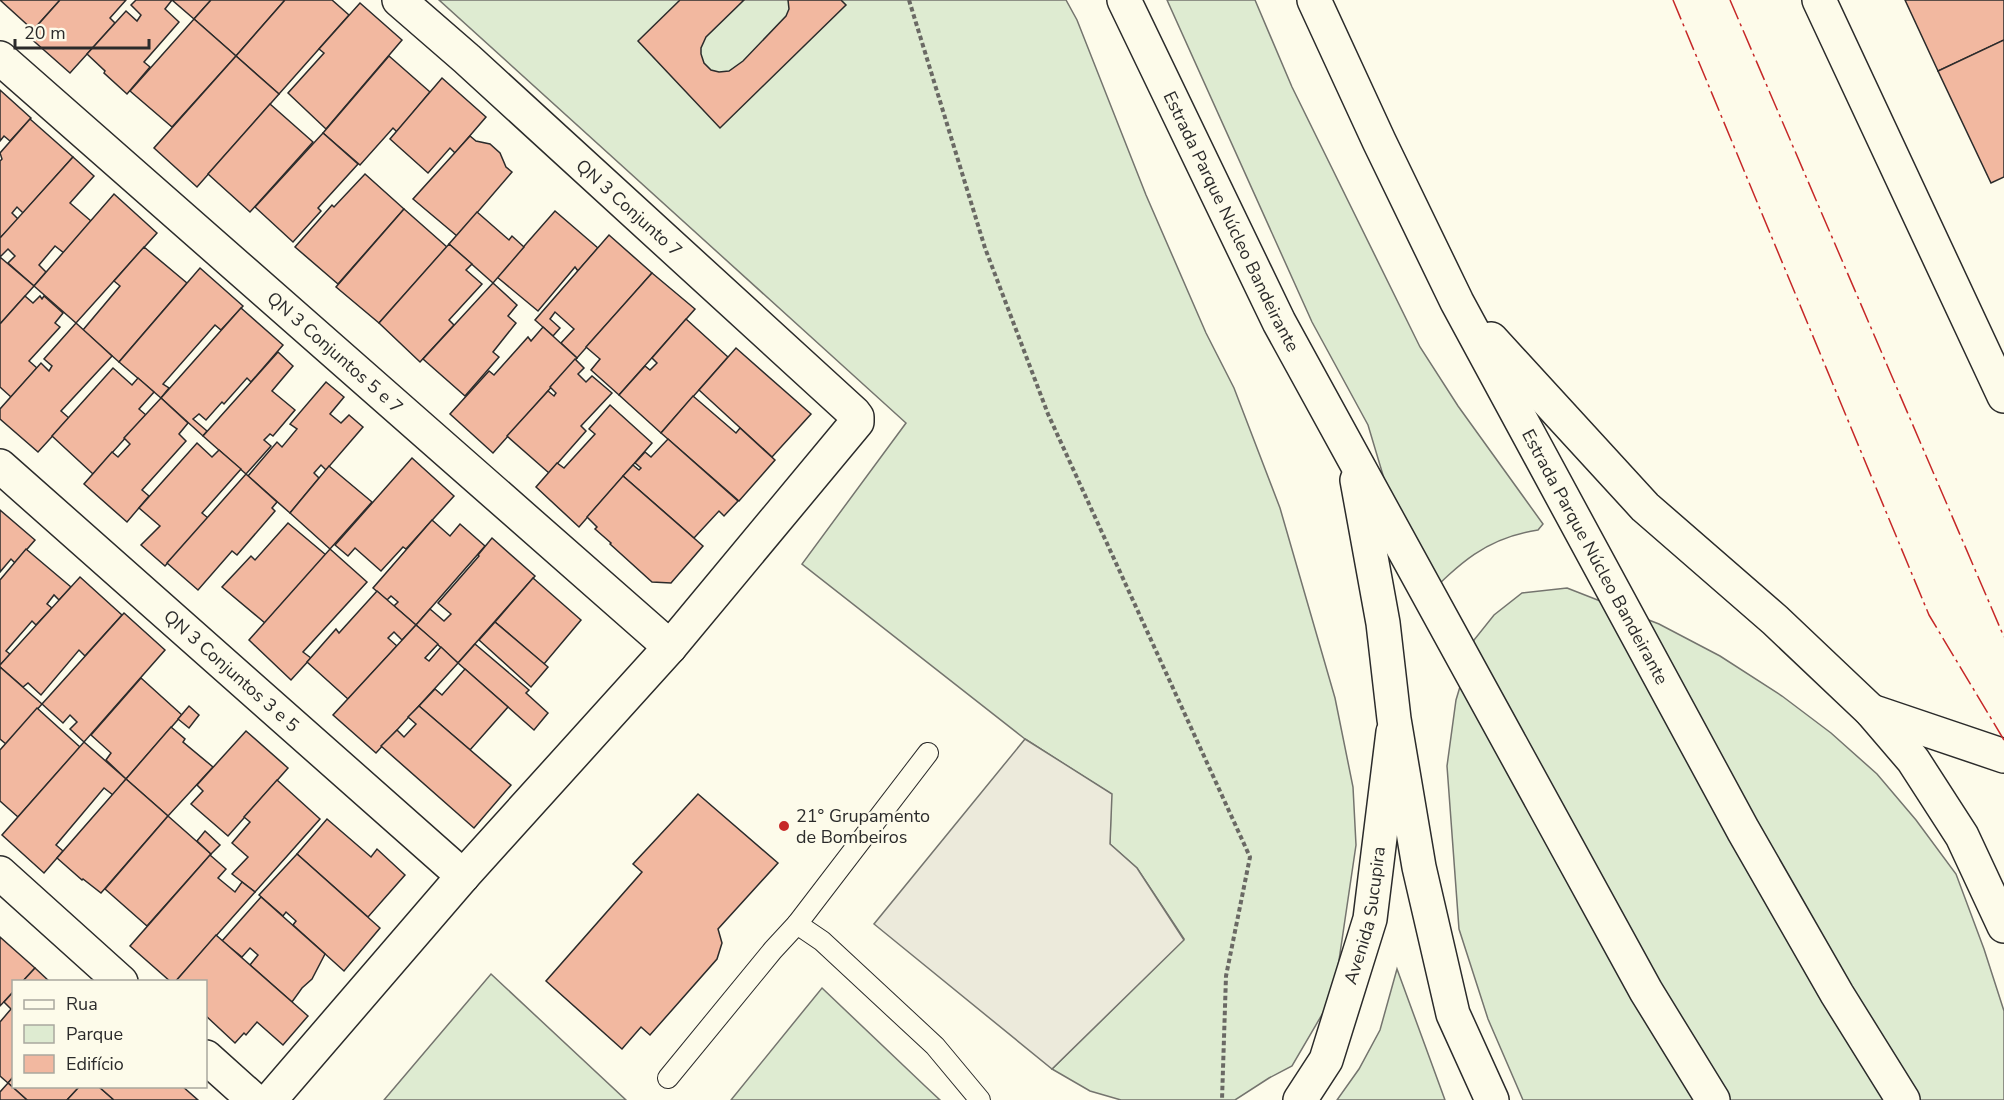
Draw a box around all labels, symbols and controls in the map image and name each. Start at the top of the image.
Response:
scale bar [15,12,148,50]
text: 20 m [24,21,66,45]
street label: Estrada Parque Núcleo Bandeirante [1158,87,1305,356]
street label: QN 3 Conjunto 7 [571,154,687,262]
street label: QN 3 Conjuntos 5 e 7 [262,286,408,419]
street label: Estrada Parque Núcleo Bandeirante [1516,425,1674,689]
street label: QN 3 Conjuntos 3 e 5 [158,604,304,737]
place label: 21° Grupamento de Bombeiros [796,804,930,849]
marker: 21° Grupamento de Bombeiros [777,819,791,833]
street label: Avenida Sucupira [1338,845,1391,987]
legend [12,980,207,1088]
text: Rua [66,992,98,1016]
text: Parque [66,1022,123,1046]
text: Edifício [66,1052,124,1076]

